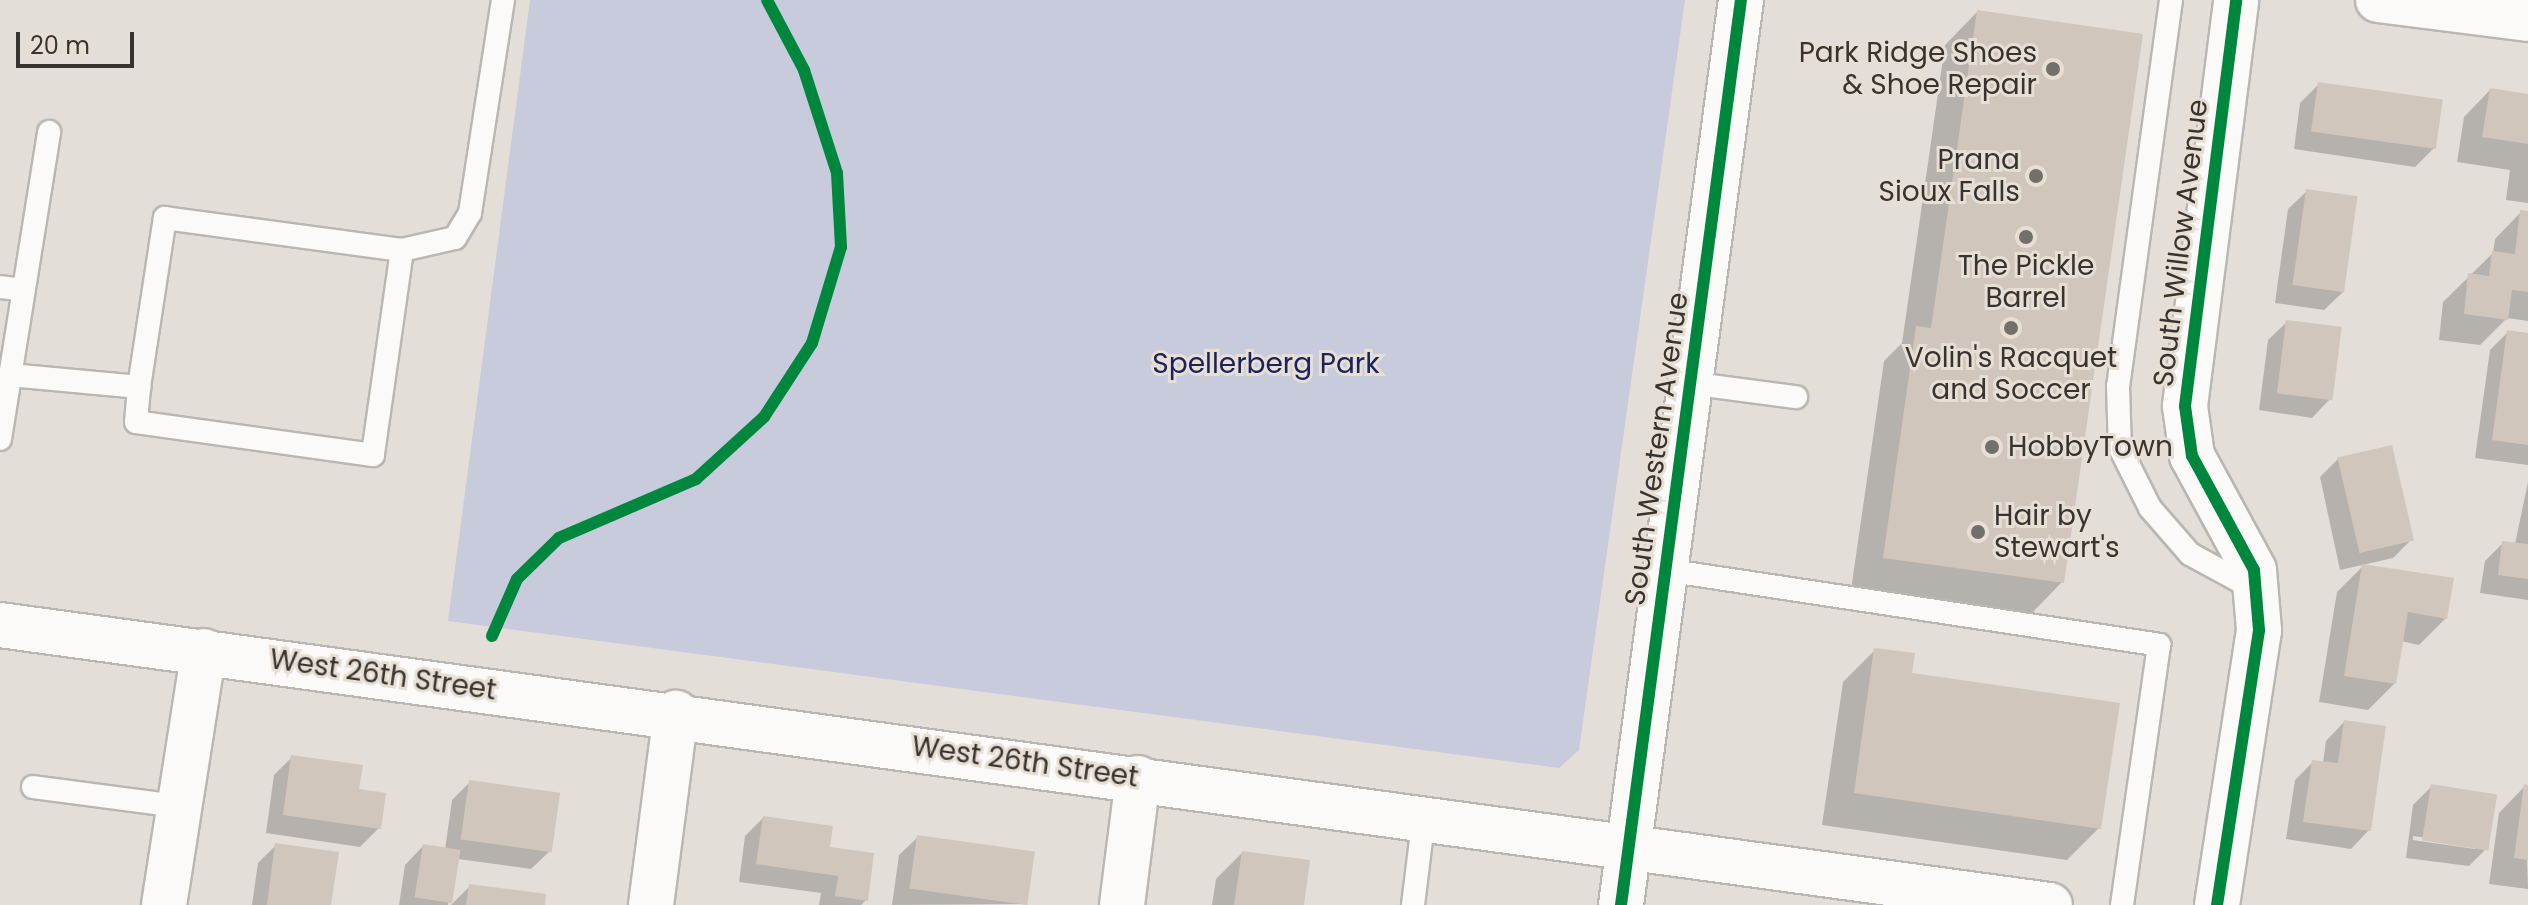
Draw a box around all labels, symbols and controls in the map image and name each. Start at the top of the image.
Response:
scale bar [20,16,138,66]
text: 20 m [30,29,90,62]
place label: Park Ridge Shoes & Shoe Repair [1799,36,2037,102]
marker: Park Ridge Shoes & Shoe Repair [2044,60,2062,78]
street label: South Willow Avenue [2147,97,2215,389]
place label: Prana Sioux Falls [1879,143,2020,209]
marker: Prana Sioux Falls [2027,167,2045,185]
marker: The Pickle Barrel [2017,228,2035,246]
place label: The Pickle Barrel [1958,249,2094,315]
street label: South Western Avenue [1618,290,1696,608]
marker: Volin's Racquet and Soccer [2002,319,2020,337]
place label: Volin's Racquet and Soccer [1905,341,2117,407]
park label: Spellerberg Park [1152,347,1380,381]
place label: HobbyTown [2008,430,2173,464]
marker: HobbyTown [1983,438,2001,456]
place label: Hair by Stewart's [1994,499,2120,565]
marker: Hair by Stewart's [1969,523,1987,541]
street label: West 26th Street [268,642,498,708]
street label: West 26th Street [910,729,1140,795]

